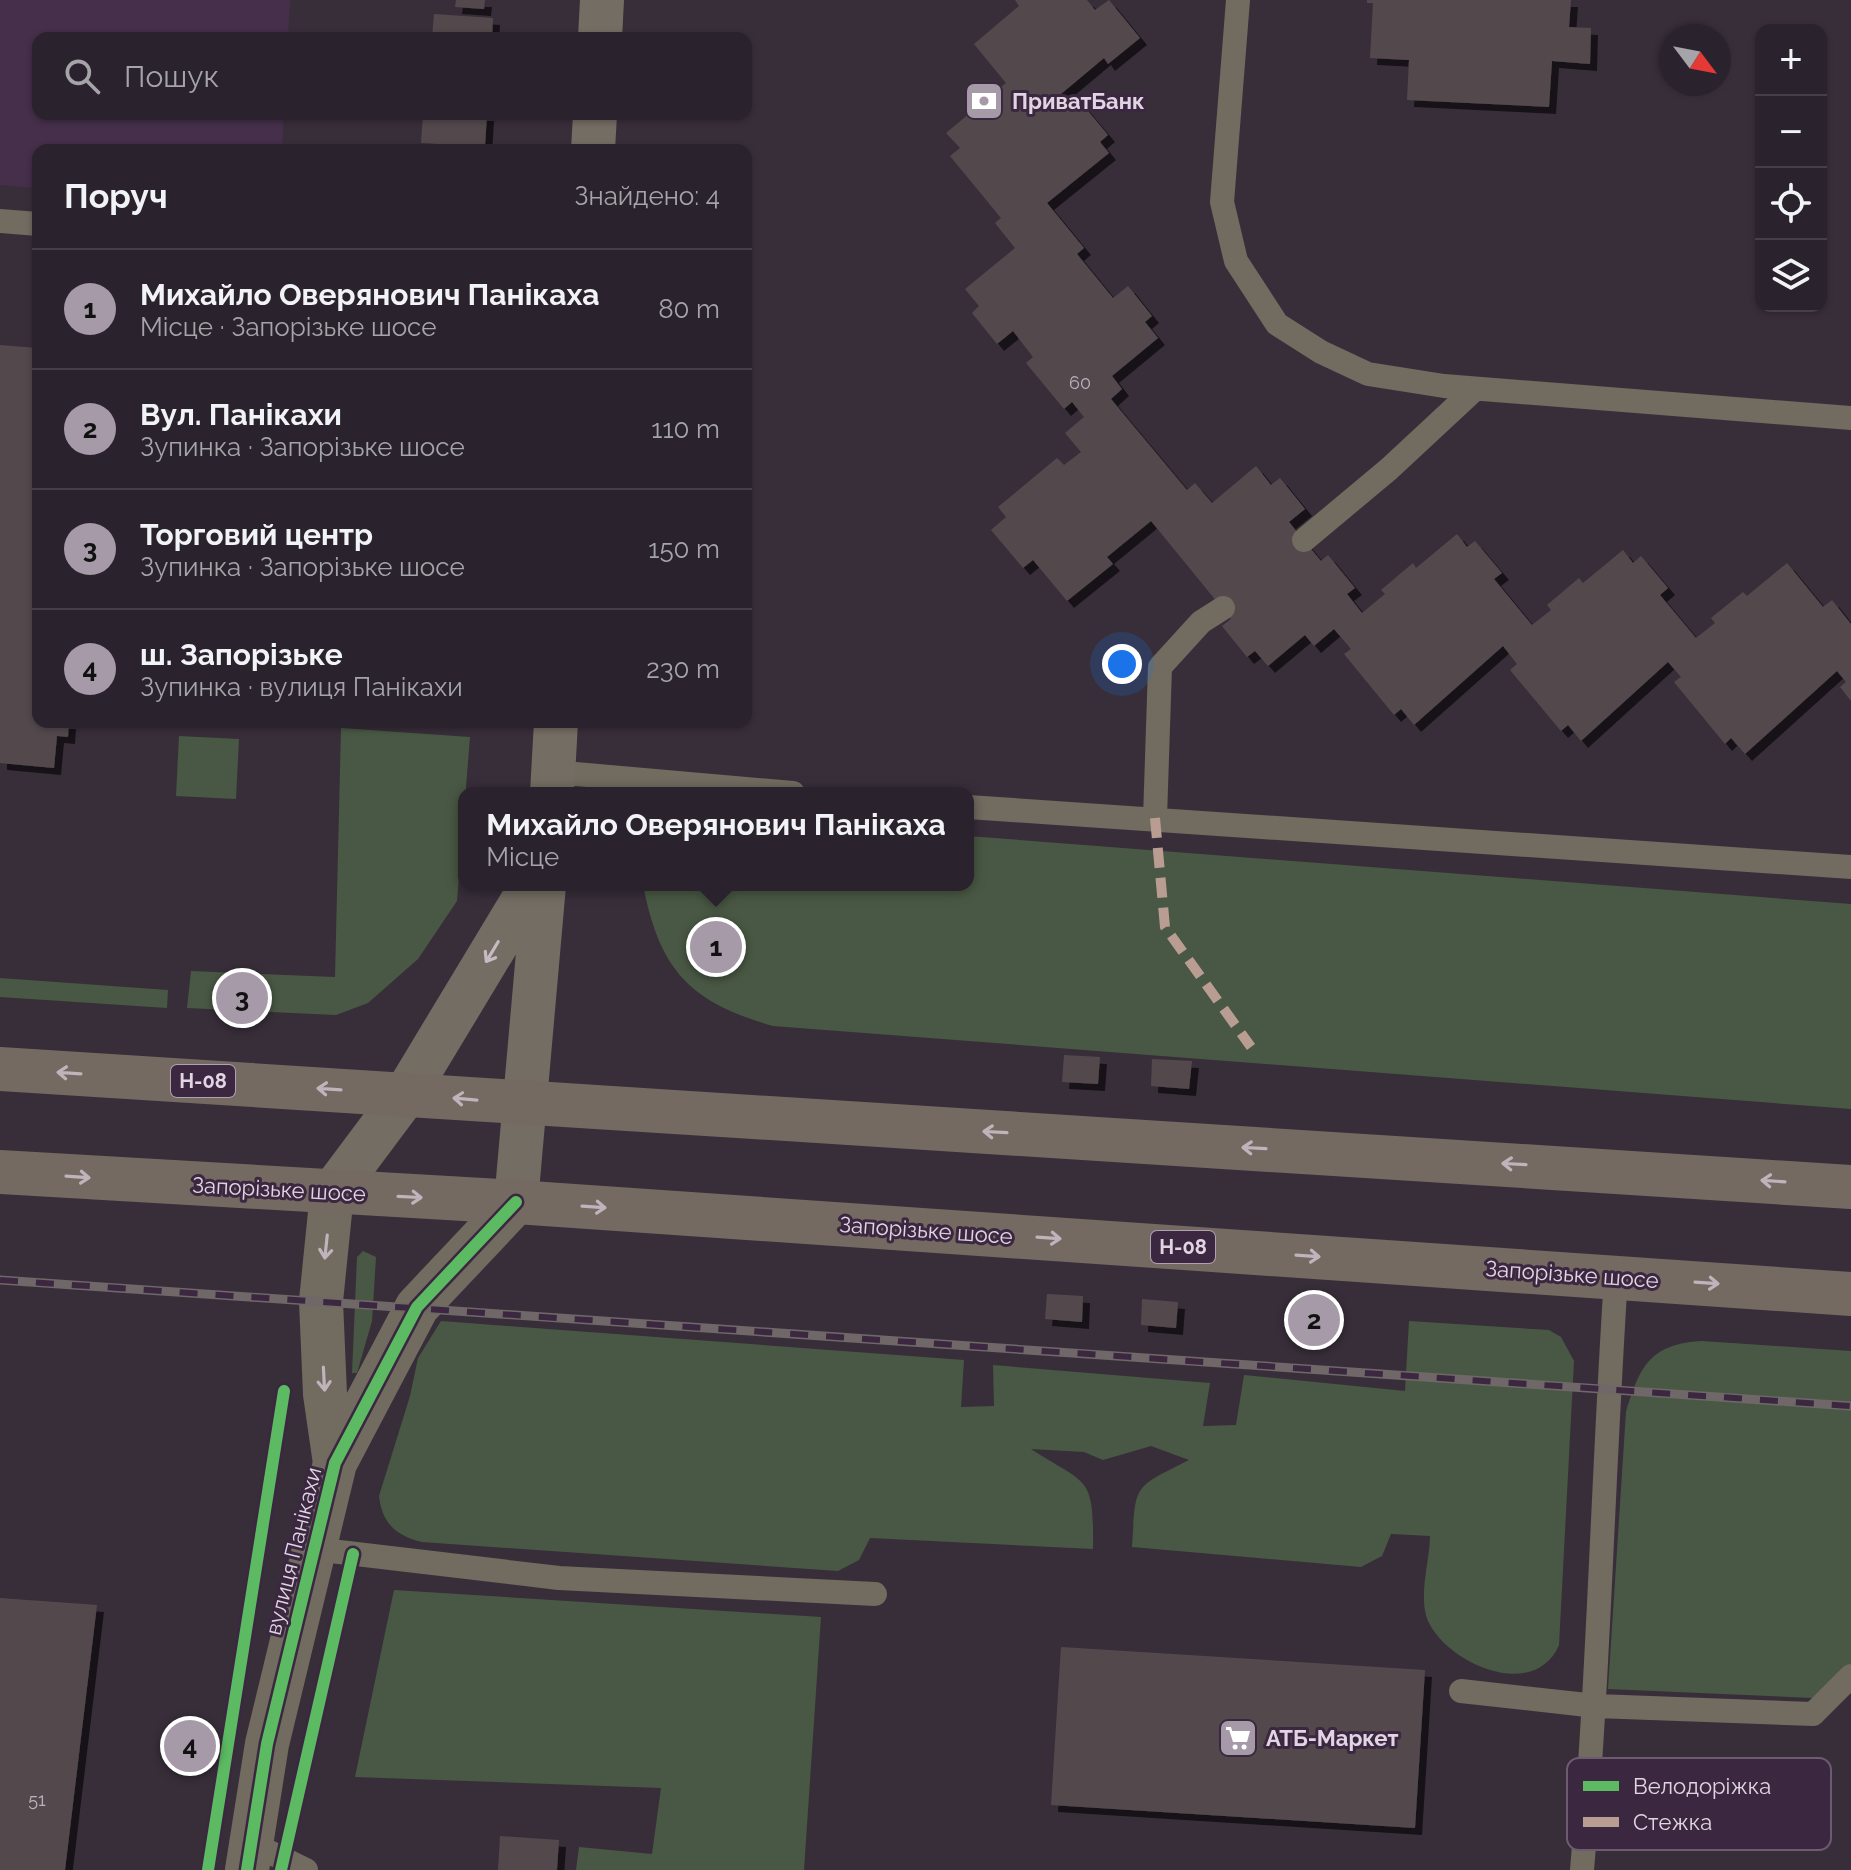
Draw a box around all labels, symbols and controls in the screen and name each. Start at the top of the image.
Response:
north arrow [1659,24,1731,96]
map controls [1755,24,1827,312]
button: + [1755,24,1827,96]
search box [32,32,752,120]
icon: search [60,54,104,98]
text: Пошук [124,59,219,94]
bank icon: ПриватБанк [963,80,1005,122]
place label: ПриватБанк [1012,88,1145,114]
button: − [1755,96,1827,168]
button: locate [1755,168,1827,240]
text: Поруч [64,176,168,216]
text: Знайдено: 4 [574,181,720,211]
button: layers [1755,240,1827,312]
text: Михайло Оверянович Панікаха [140,277,599,312]
text: 1 [84,294,96,324]
text: 80 m [658,294,720,324]
text: Місце · Запорізьке шосе [140,312,437,342]
house number: 60 [1069,372,1091,393]
text: Вул. Панікахи [140,397,342,432]
text: 2 [83,414,97,444]
text: 110 m [651,414,720,444]
text: Зупинка · Запорізьке шосе [140,432,465,462]
text: Торговий центр [140,517,373,552]
text: 3 [83,534,97,564]
text: 150 m [648,534,720,564]
text: Зупинка · Запорізьке шосе [140,552,465,582]
text: ш. Запорізьке [140,637,343,672]
your location [1102,644,1142,684]
text: 4 [83,654,97,684]
text: 230 m [646,654,720,684]
text: Зупинка · вулиця Панікахи [140,672,463,702]
popup [458,787,974,891]
text: Михайло Оверянович Панікаха [486,807,946,842]
text: Місце [486,842,559,872]
pin: 1 [690,917,742,977]
one-way arrow [484,940,500,963]
pin: 3 [216,968,268,1028]
one-way arrow [56,1065,83,1080]
road number: Н-08 [171,1065,235,1097]
one-way arrow [316,1081,343,1096]
one-way arrow [452,1091,479,1106]
one-way arrow [982,1125,1009,1140]
one-way arrow [1241,1140,1268,1155]
one-way arrow [1501,1156,1528,1171]
one-way arrow [64,1170,91,1185]
street label: Запорізьке шосе [192,1171,366,1207]
one-way arrow [1760,1173,1787,1188]
one-way arrow [396,1189,422,1204]
one-way arrow [580,1200,607,1215]
street label: Запорізьке шосе [838,1211,1014,1249]
one-way arrow [1035,1231,1062,1246]
road number: Н-08 [1151,1231,1215,1263]
one-way arrow [319,1233,334,1260]
one-way arrow [1294,1249,1321,1264]
street label: Запорізьке шосе [1484,1255,1660,1293]
one-way arrow [1693,1276,1720,1291]
pin: 2 [1288,1290,1340,1350]
one-way arrow [317,1365,332,1392]
street label: вулиця Панікахи [260,1464,326,1638]
pin: 4 [164,1716,216,1776]
supermarket icon: АТБ-Маркет [1217,1717,1259,1759]
place label: АТБ-Маркет [1266,1725,1398,1751]
legend [1567,1758,1831,1850]
text: Велодоріжка [1633,1773,1771,1799]
house number: 51 [28,1789,46,1810]
text: Стежка [1633,1809,1712,1835]

